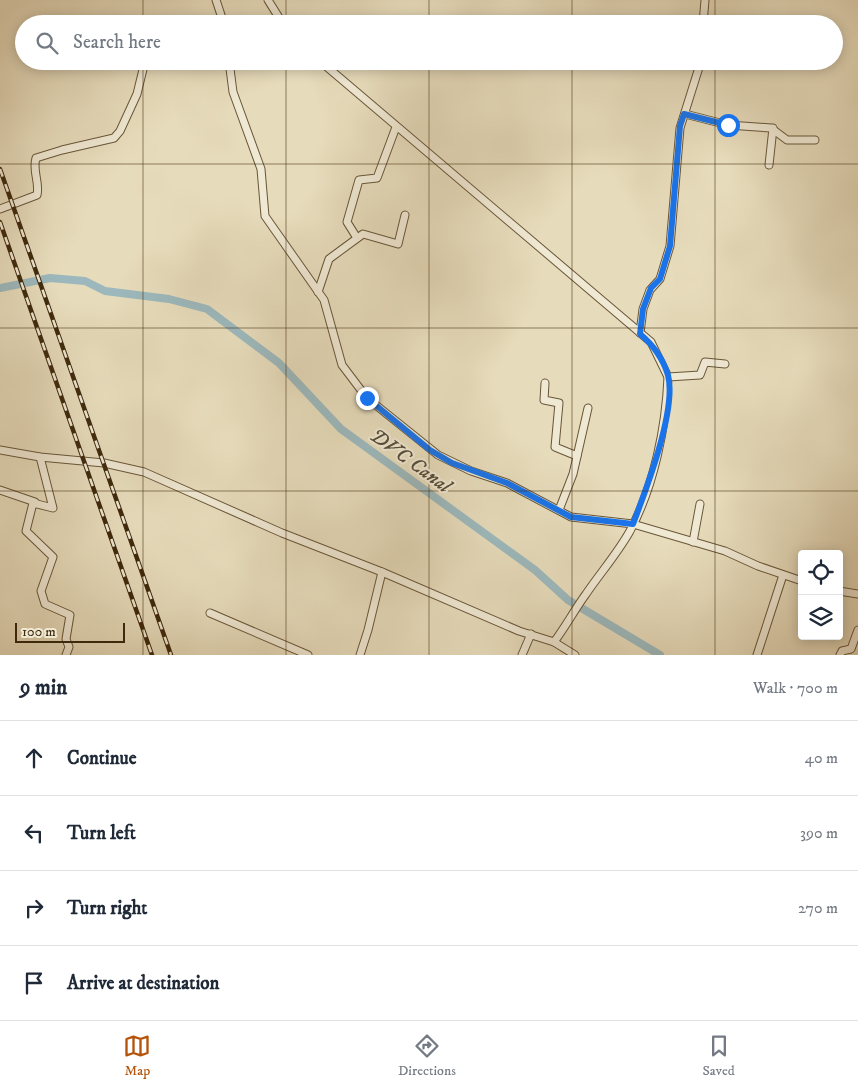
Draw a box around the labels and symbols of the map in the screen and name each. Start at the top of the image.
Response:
route start [717,114,740,137]
route end [356,387,379,410]
water label: DVC Canal [365,423,457,500]
scale bar [15,620,125,643]

